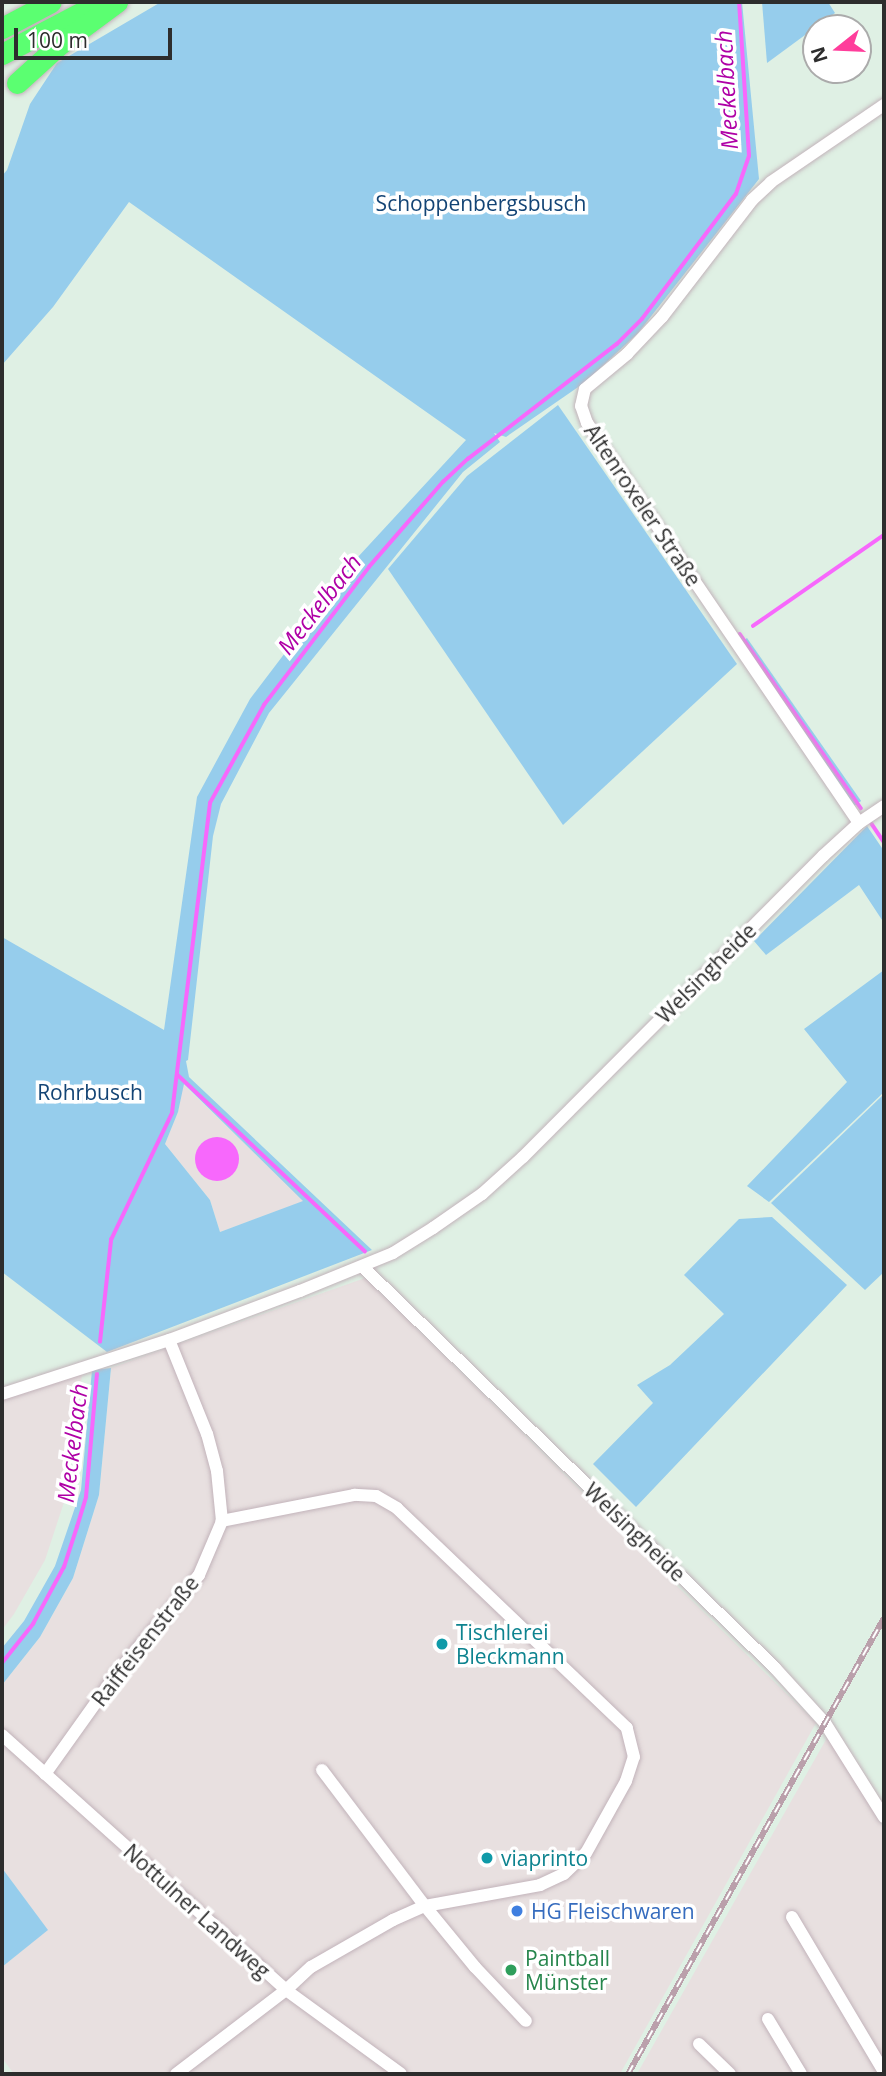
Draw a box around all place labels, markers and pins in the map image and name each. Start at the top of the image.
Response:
place label: Tischlerei Bleckmann [456,1619,565,1669]
marker: Tischlerei Bleckmann [434,1636,450,1652]
place label: viaprinto [501,1845,588,1871]
marker: viaprinto [479,1850,495,1866]
place label: HG Fleischwaren [531,1898,695,1924]
marker: HG Fleischwaren [509,1903,525,1919]
place label: Paintball Münster [525,1945,610,1995]
marker: Paintball Münster [503,1962,519,1978]

